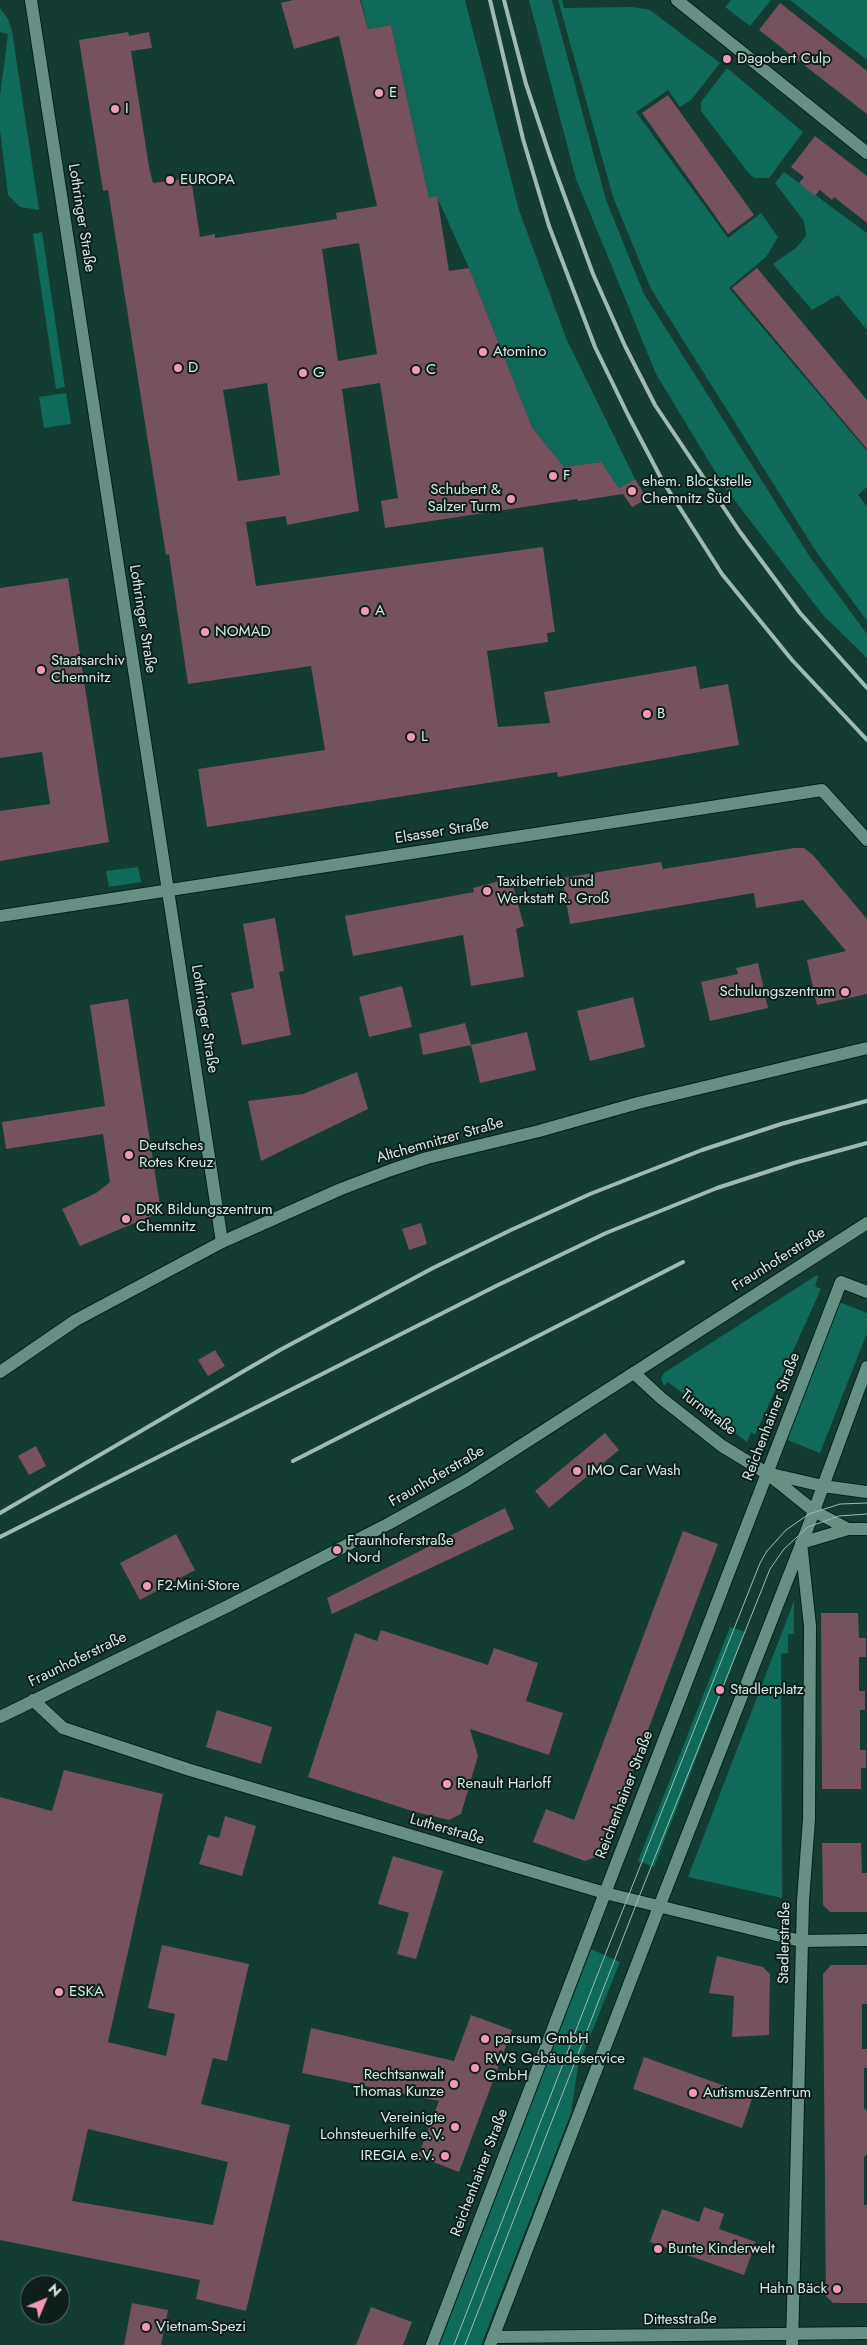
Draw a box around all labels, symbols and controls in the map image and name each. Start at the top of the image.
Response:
place label: Dagobert Culp [737,50,831,68]
marker: Dagobert Culp [721,53,733,65]
place label: E [389,84,397,102]
marker: E [373,87,385,99]
place label: I [125,100,129,118]
marker: I [109,103,121,115]
street label: Lothringer Straße [64,162,98,274]
place label: EUROPA [180,171,235,189]
marker: EUROPA [164,174,176,186]
place label: Atomino [493,343,546,361]
marker: Atomino [477,346,489,358]
place label: D [188,359,198,377]
place label: C [426,361,436,379]
marker: D [172,362,184,374]
place label: G [313,364,325,382]
marker: C [410,364,422,376]
marker: G [297,367,309,379]
place label: F [563,467,570,485]
marker: F [547,470,559,482]
place label: ehem. Blockstelle Chemnitz Süd [642,473,752,508]
place label: Schubert & Salzer Turm [428,481,501,516]
marker: ehem. Blockstelle Chemnitz Süd [626,485,638,497]
marker: Schubert & Salzer Turm [505,493,517,505]
street label: Lothringer Straße [125,563,159,675]
place label: A [375,602,385,620]
marker: A [359,605,371,617]
place label: NOMAD [215,623,271,641]
marker: NOMAD [199,626,211,638]
place label: Staatsarchiv Chemnitz [51,652,125,687]
marker: Staatsarchiv Chemnitz [35,664,47,676]
place label: B [657,705,665,723]
marker: B [641,708,653,720]
place label: L [421,728,428,746]
marker: L [405,731,417,743]
street label: Elsasser Straße [394,816,490,848]
place label: Taxibetrieb und Werkstatt R. Groß [497,873,609,908]
marker: Taxibetrieb und Werkstatt R. Groß [481,885,493,897]
street label: Lothringer Straße [187,963,221,1075]
place label: Schulungszentrum [719,983,835,1001]
marker: Schulungszentrum [839,986,851,998]
street label: Altchemnitzer Straße [374,1114,506,1168]
place label: Deutsches Rotes Kreuz [139,1137,213,1172]
marker: Deutsches Rotes Kreuz [123,1149,135,1161]
place label: DRK Bildungszentrum Chemnitz [136,1201,273,1236]
marker: DRK Bildungszentrum Chemnitz [120,1213,132,1225]
street label: Fraunhoferstraße [729,1224,829,1296]
street label: Reichenhainer Straße [739,1351,805,1483]
street label: Turnstraße [677,1386,739,1440]
street label: Fraunhoferstraße [386,1443,488,1511]
place label: IMO Car Wash [587,1462,681,1480]
marker: IMO Car Wash [571,1465,583,1477]
place label: Fraunhoferstraße Nord [347,1532,454,1567]
marker: Fraunhoferstraße Nord [331,1544,343,1556]
place label: F2-Mini-Store [157,1577,240,1595]
marker: F2-Mini-Store [141,1580,153,1592]
street label: Fraunhoferstraße [26,1629,130,1691]
place label: Stadlerplatz [730,1681,804,1699]
marker: Stadlerplatz [714,1684,726,1696]
street label: Reichenhainer Straße [592,1729,658,1861]
place label: Renault Harloff [457,1775,551,1793]
marker: Renault Harloff [441,1778,453,1790]
street label: Lutherstraße [408,1811,486,1849]
street label: Stadlerstraße [775,1902,795,1984]
place label: ESKA [69,1983,104,2001]
marker: ESKA [53,1986,65,1998]
place label: parsum GmbH [495,2030,589,2048]
marker: parsum GmbH [479,2033,491,2045]
place label: RWS Gebäudeservice GmbH [485,2050,625,2085]
marker: RWS Gebäudeservice GmbH [469,2062,481,2074]
place label: Rechtsanwalt Thomas Kunze [353,2066,444,2101]
marker: Rechtsanwalt Thomas Kunze [448,2078,460,2090]
place label: AutismusZentrum [703,2084,811,2102]
marker: AutismusZentrum [687,2087,699,2099]
street label: Reichenhainer Straße [447,2107,513,2239]
place label: Vereinigte Lohnsteuerhilfe e.V. [320,2109,445,2144]
marker: Vereinigte Lohnsteuerhilfe e.V. [449,2121,461,2133]
place label: IREGIA e.V. [361,2147,435,2165]
marker: IREGIA e.V. [439,2150,451,2162]
place label: Bunte Kinderwelt [668,2240,775,2258]
marker: Bunte Kinderwelt [652,2243,664,2255]
north arrow [20,2275,70,2325]
text: N [44,2279,66,2301]
place label: Hahn Bäck [759,2280,827,2298]
marker: Hahn Bäck [831,2283,843,2295]
street label: Dittesstraße [643,2310,717,2330]
place label: Vietnam-Spezi [156,2318,246,2336]
marker: Vietnam-Spezi [140,2321,152,2333]

